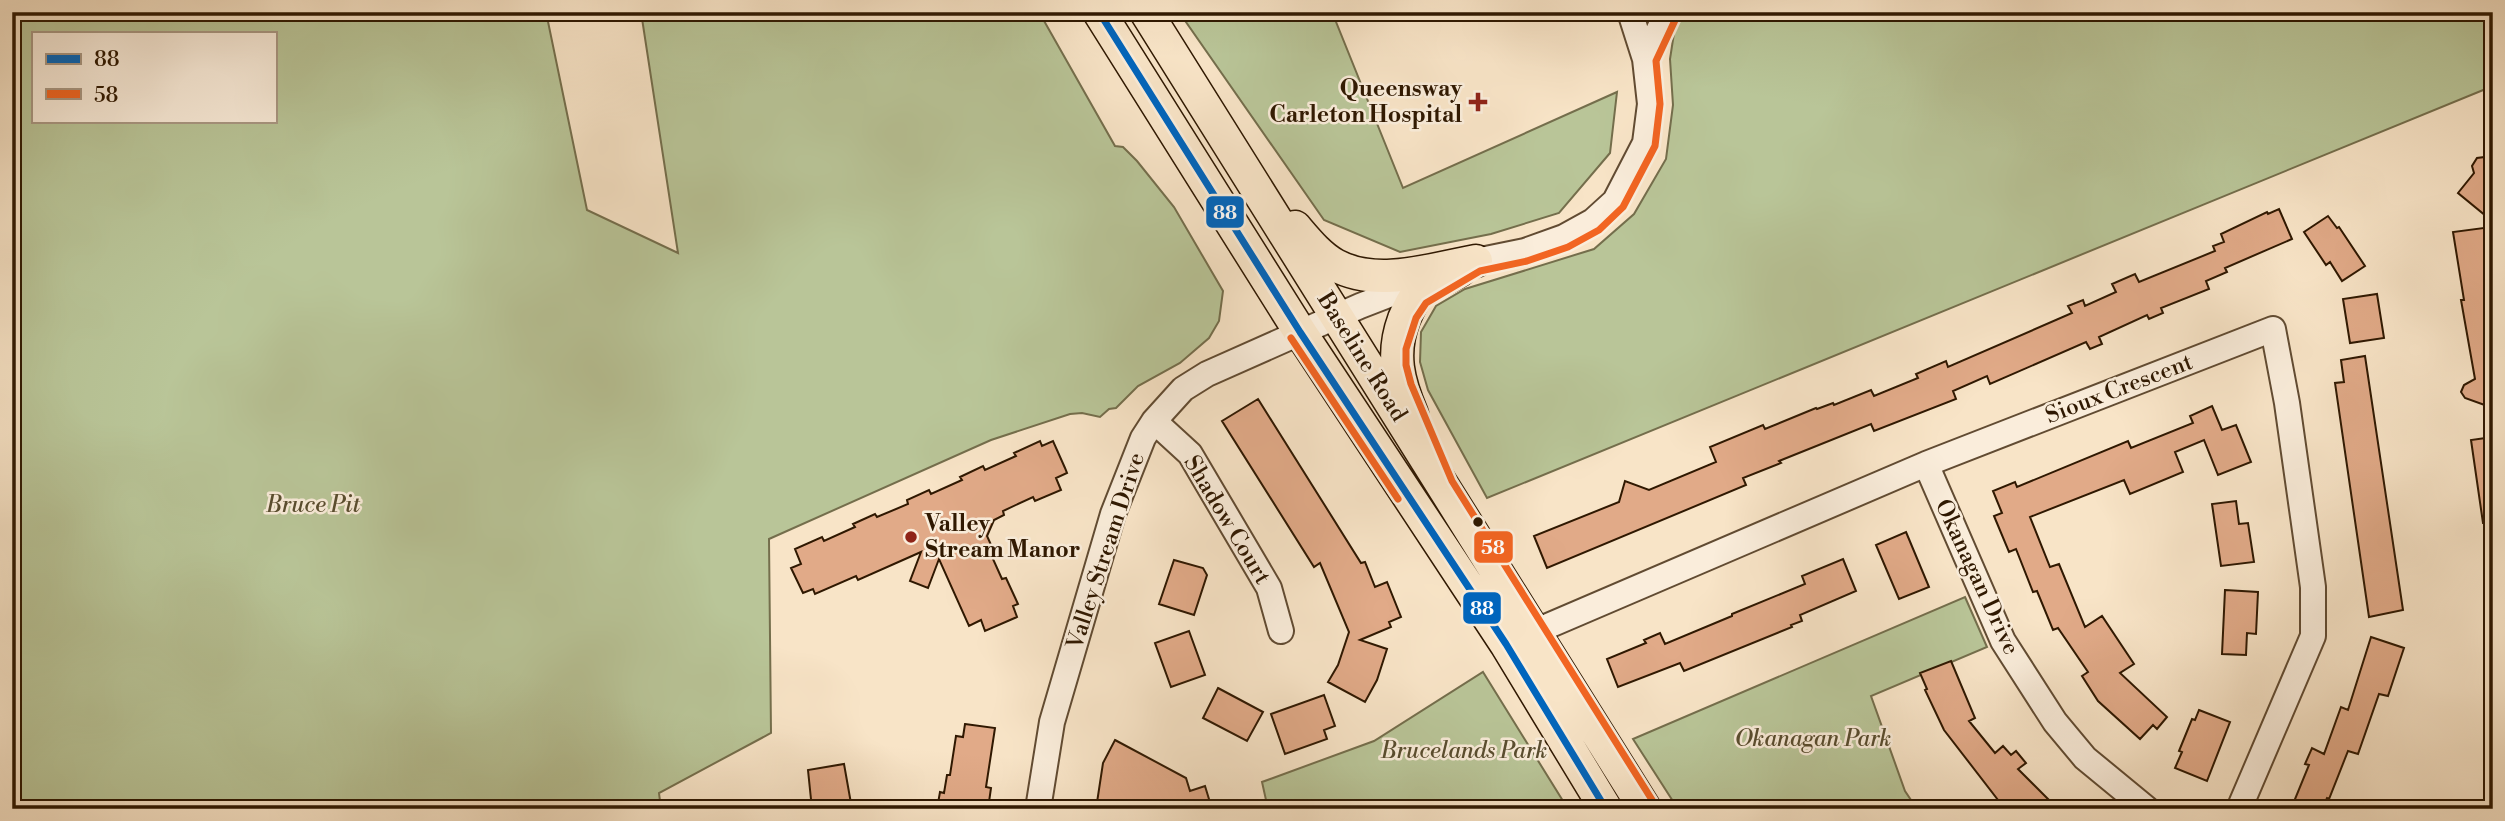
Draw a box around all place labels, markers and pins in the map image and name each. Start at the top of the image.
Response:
place label: Queensway Carleton Hospital [1269,75,1462,129]
marker: Queensway Carleton Hospital [1468,92,1488,112]
place label: Valley Stream Manor [924,510,1080,564]
unlabelled marker [1471,515,1485,529]
marker: Valley Stream Manor [903,529,919,545]

